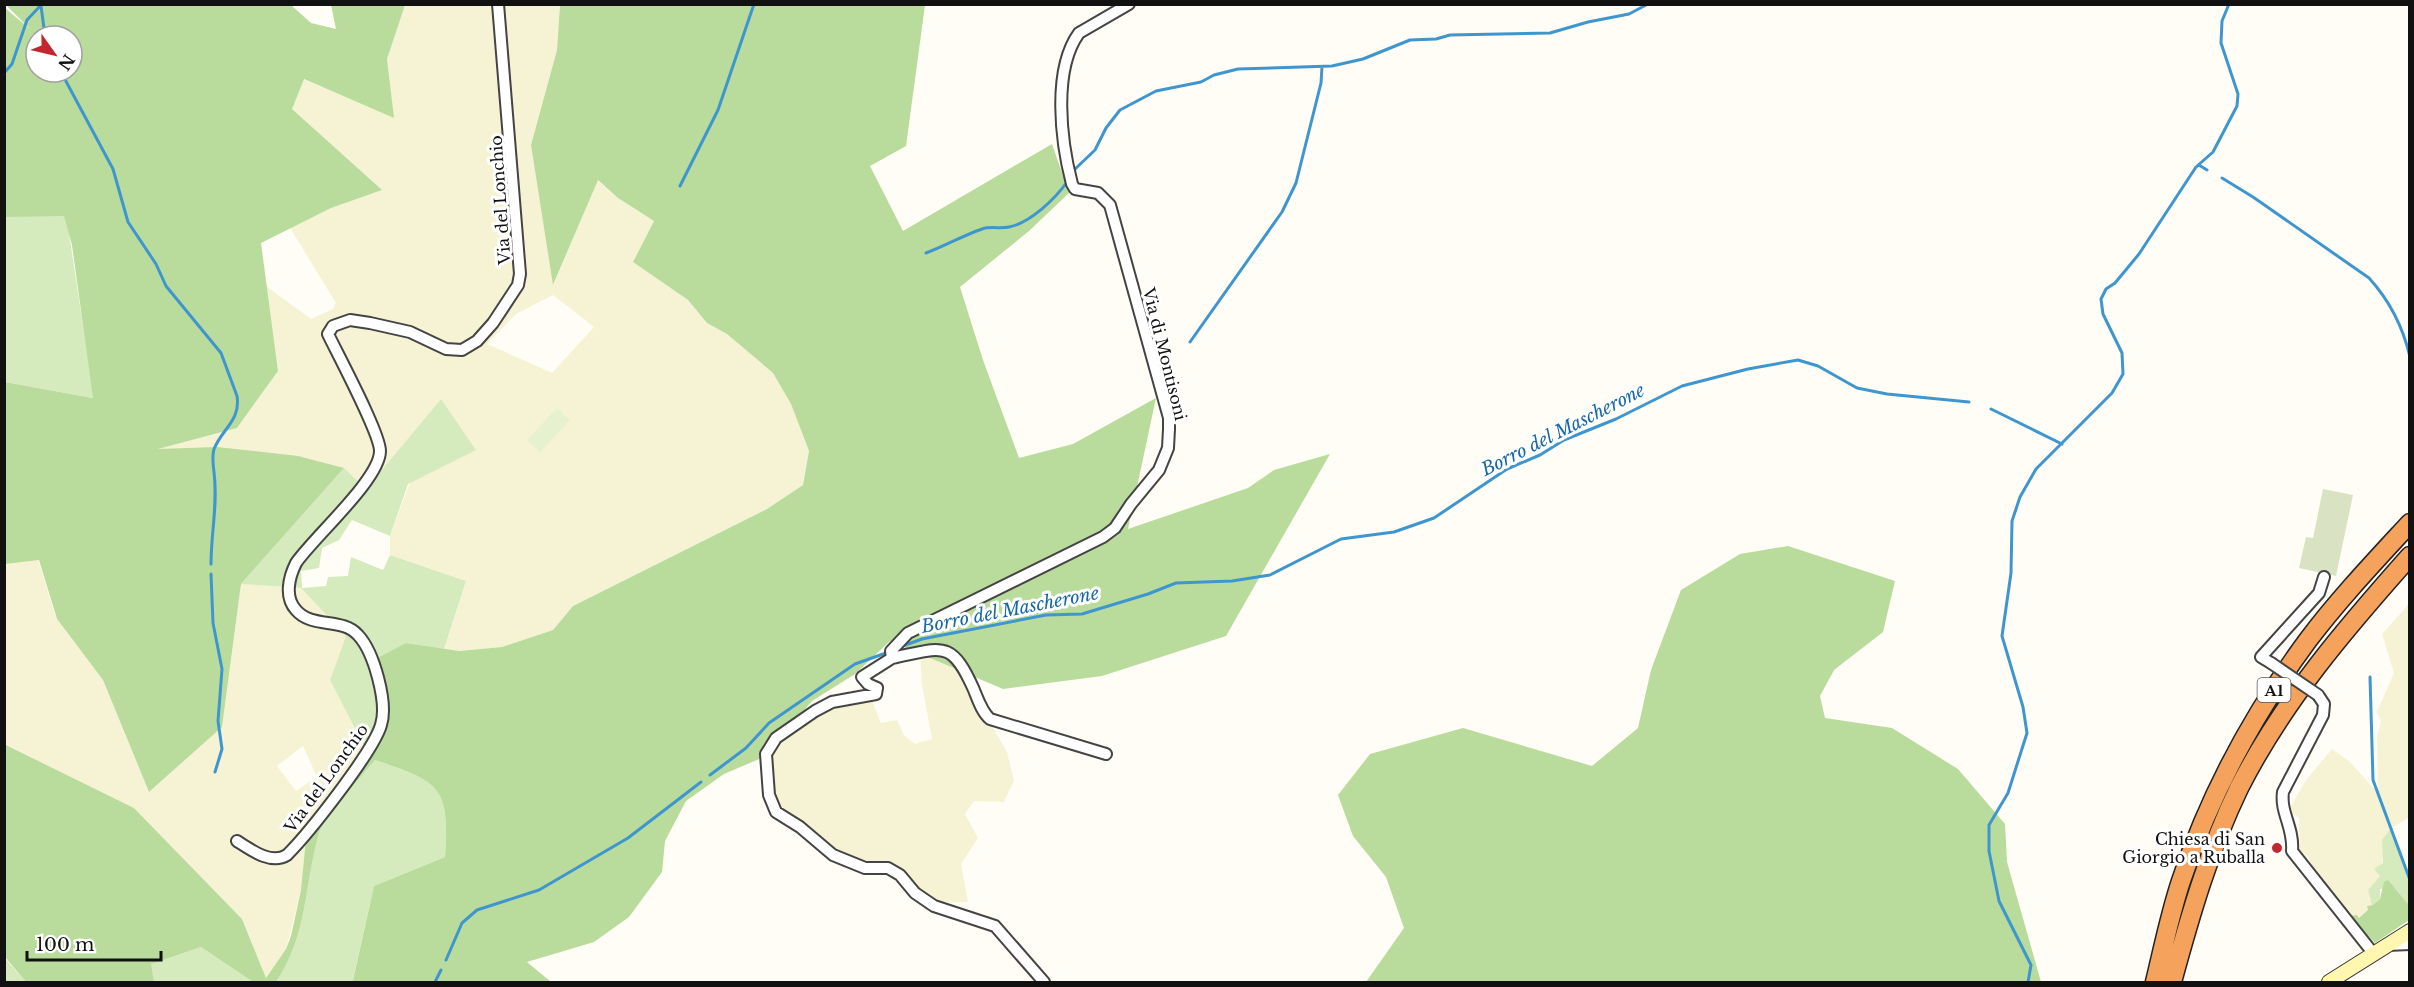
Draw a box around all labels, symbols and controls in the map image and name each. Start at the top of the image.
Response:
north arrow [24,24,84,84]
text: N [54,51,79,74]
street label: Via del Lonchio [486,135,515,266]
street label: Via di Montisoni [1139,285,1191,423]
water label: Borro del Mascherone [1477,379,1648,481]
water label: Borro del Mascherone [918,582,1101,638]
road number: A1 [2258,678,2290,702]
street label: Via del Lonchio [279,720,372,837]
place label: Chiesa di San Giorgio a Ruballa [2122,829,2265,867]
marker: Chiesa di San Giorgio a Ruballa [2270,841,2284,855]
scale bar [27,924,160,962]
text: 100 m [36,934,94,956]

